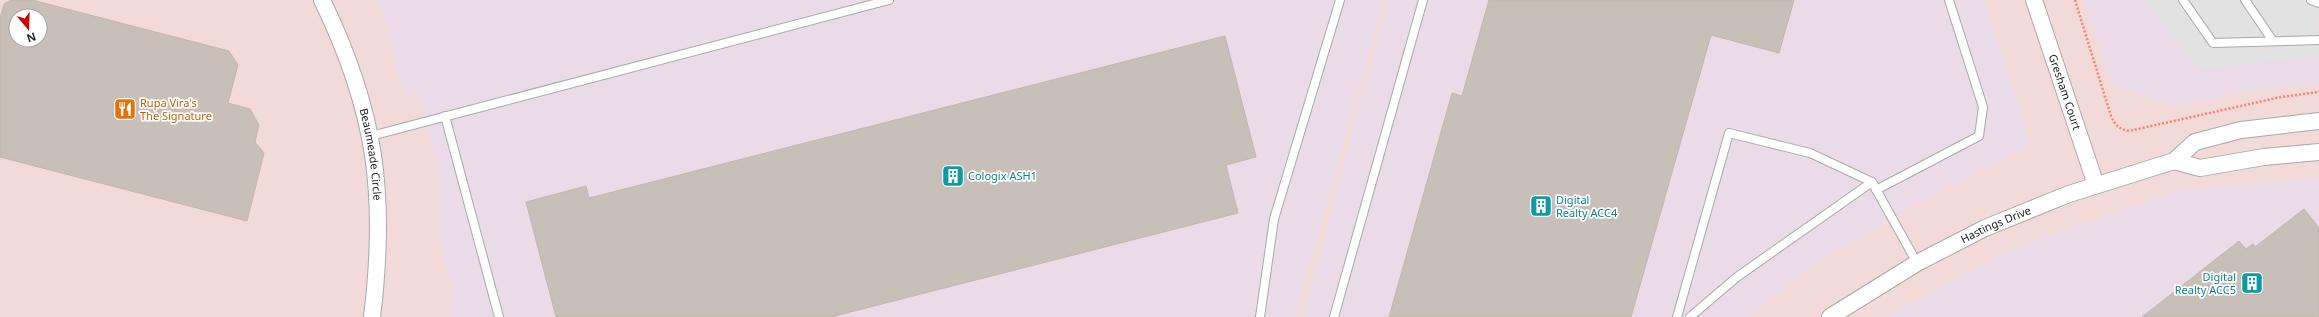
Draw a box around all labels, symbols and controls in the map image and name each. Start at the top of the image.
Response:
north arrow [8,8,48,48]
text: N [25,29,38,46]
street label: Gresham Court [2046,52,2085,132]
place label: Rupa Vira's The Signature [140,95,212,123]
restaurant icon: Rupa Vira's The Signature [112,96,138,122]
street label: Beaumeade Circle [357,107,385,201]
building icon: Cologix ASH1 [940,163,966,189]
place label: Cologix ASH1 [968,168,1037,183]
place label: Digital Realty ACC4 [1556,192,1618,220]
building icon: Digital Realty ACC4 [1528,193,1554,219]
street label: Hastings Drive [1958,202,2033,246]
place label: Digital Realty ACC5 [2175,269,2236,297]
building icon: Digital Realty ACC5 [2239,270,2265,296]

